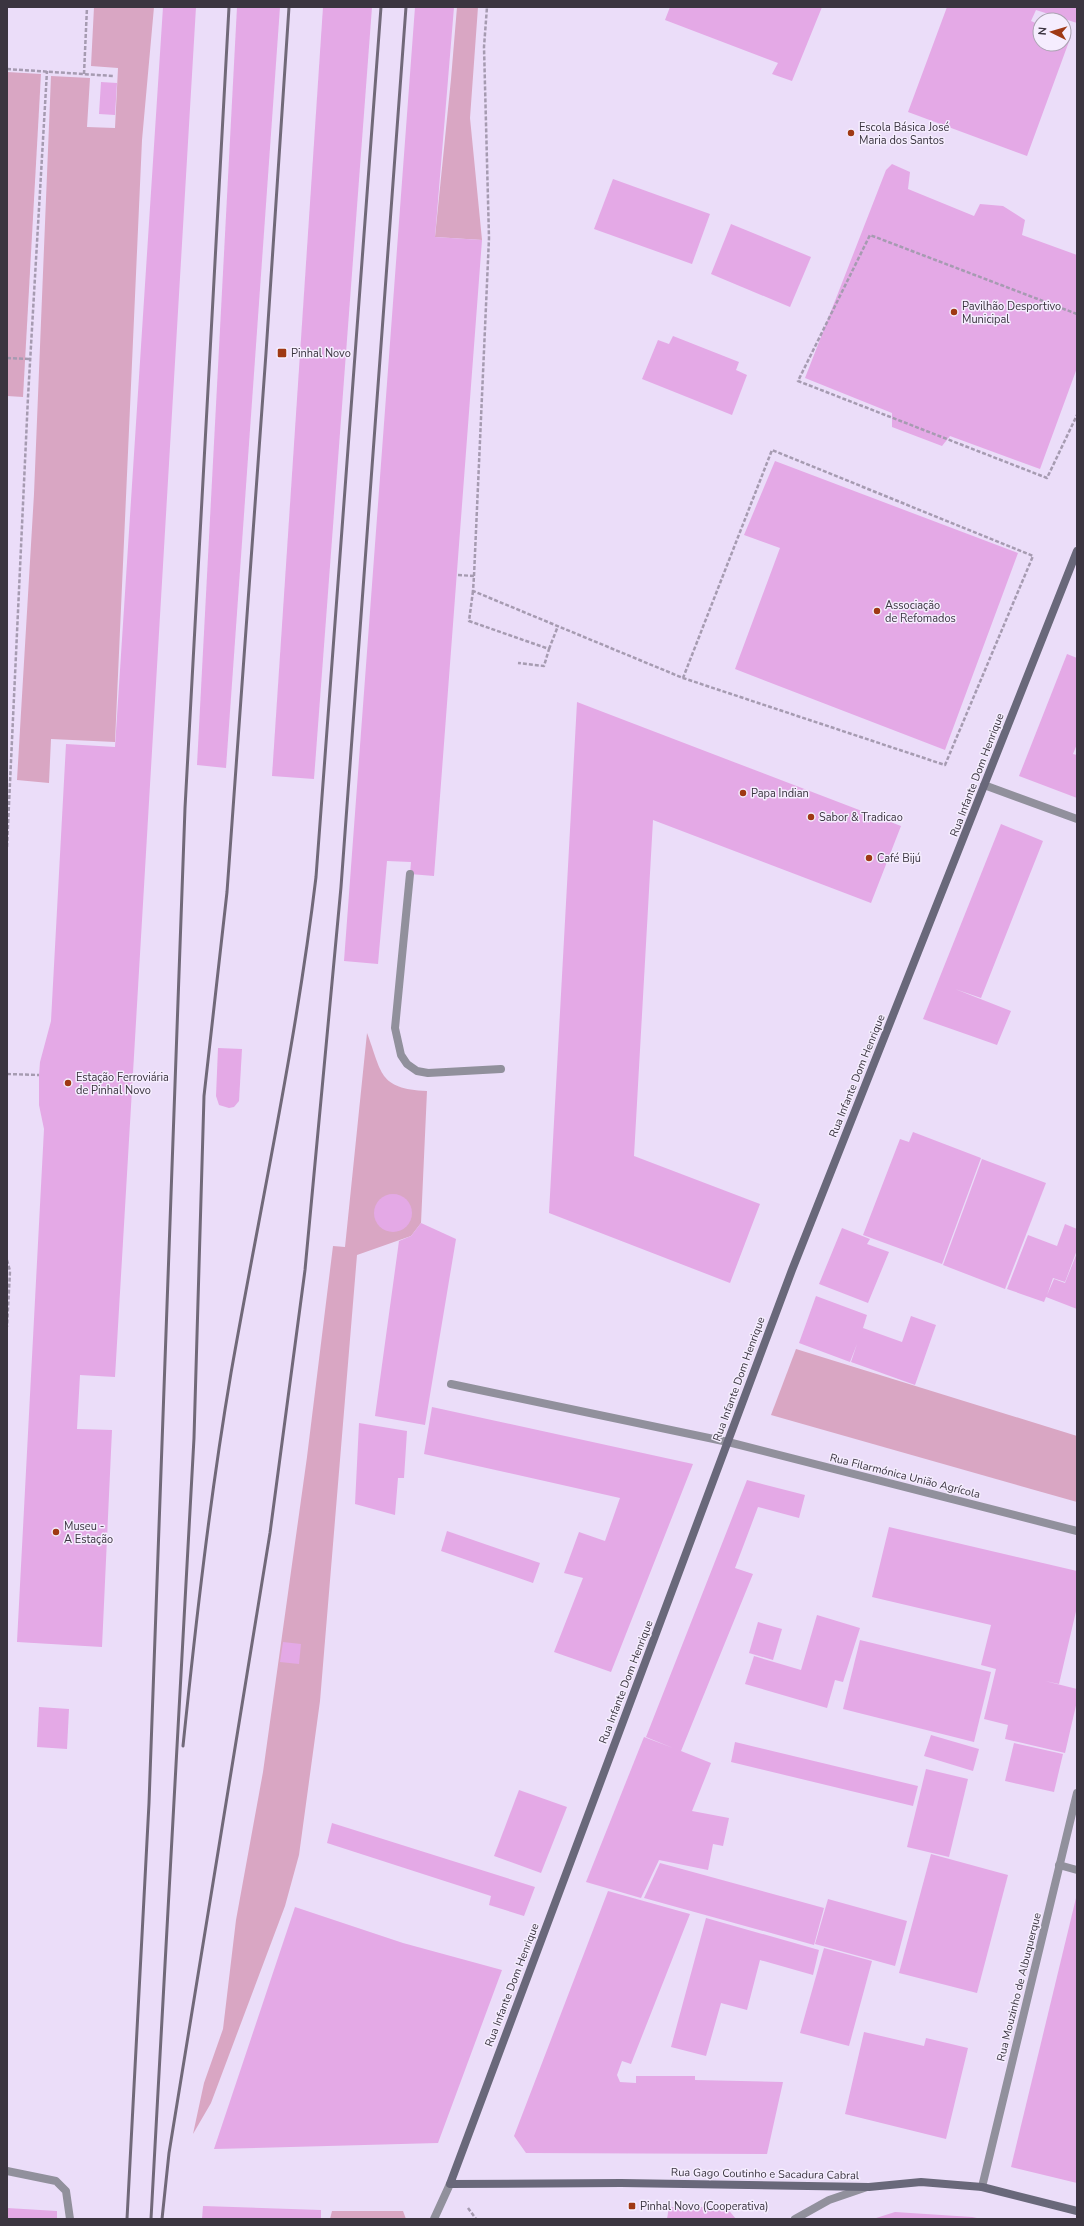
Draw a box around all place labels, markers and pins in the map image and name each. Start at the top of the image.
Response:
place label: Escola Básica José Maria dos Santos [859,120,949,148]
marker: Escola Básica José Maria dos Santos [846,128,856,138]
place label: Pavilhão Desportivo Municipal [962,299,1061,327]
marker: Pavilhão Desportivo Municipal [949,307,959,317]
place label: Pinhal Novo [291,346,351,361]
marker: Pinhal Novo [276,347,288,359]
place label: Associação de Refomados [885,598,956,626]
marker: Associação de Refomados [872,606,882,616]
place label: Papa Indian [751,786,809,801]
marker: Papa Indian [738,788,748,798]
place label: Sabor & Tradicao [819,810,903,825]
marker: Sabor & Tradicao [806,812,816,822]
place label: Café Bijú [877,851,921,866]
marker: Café Bijú [864,853,874,863]
place label: Estação Ferroviária de Pinhal Novo [76,1070,169,1098]
marker: Estação Ferroviária de Pinhal Novo [63,1078,73,1088]
place label: Museu - A Estação [64,1519,113,1547]
marker: Museu - A Estação [51,1527,61,1537]
place label: Pinhal Novo (Cooperativa) [640,2199,769,2214]
marker: Pinhal Novo (Cooperativa) [627,2201,637,2211]

